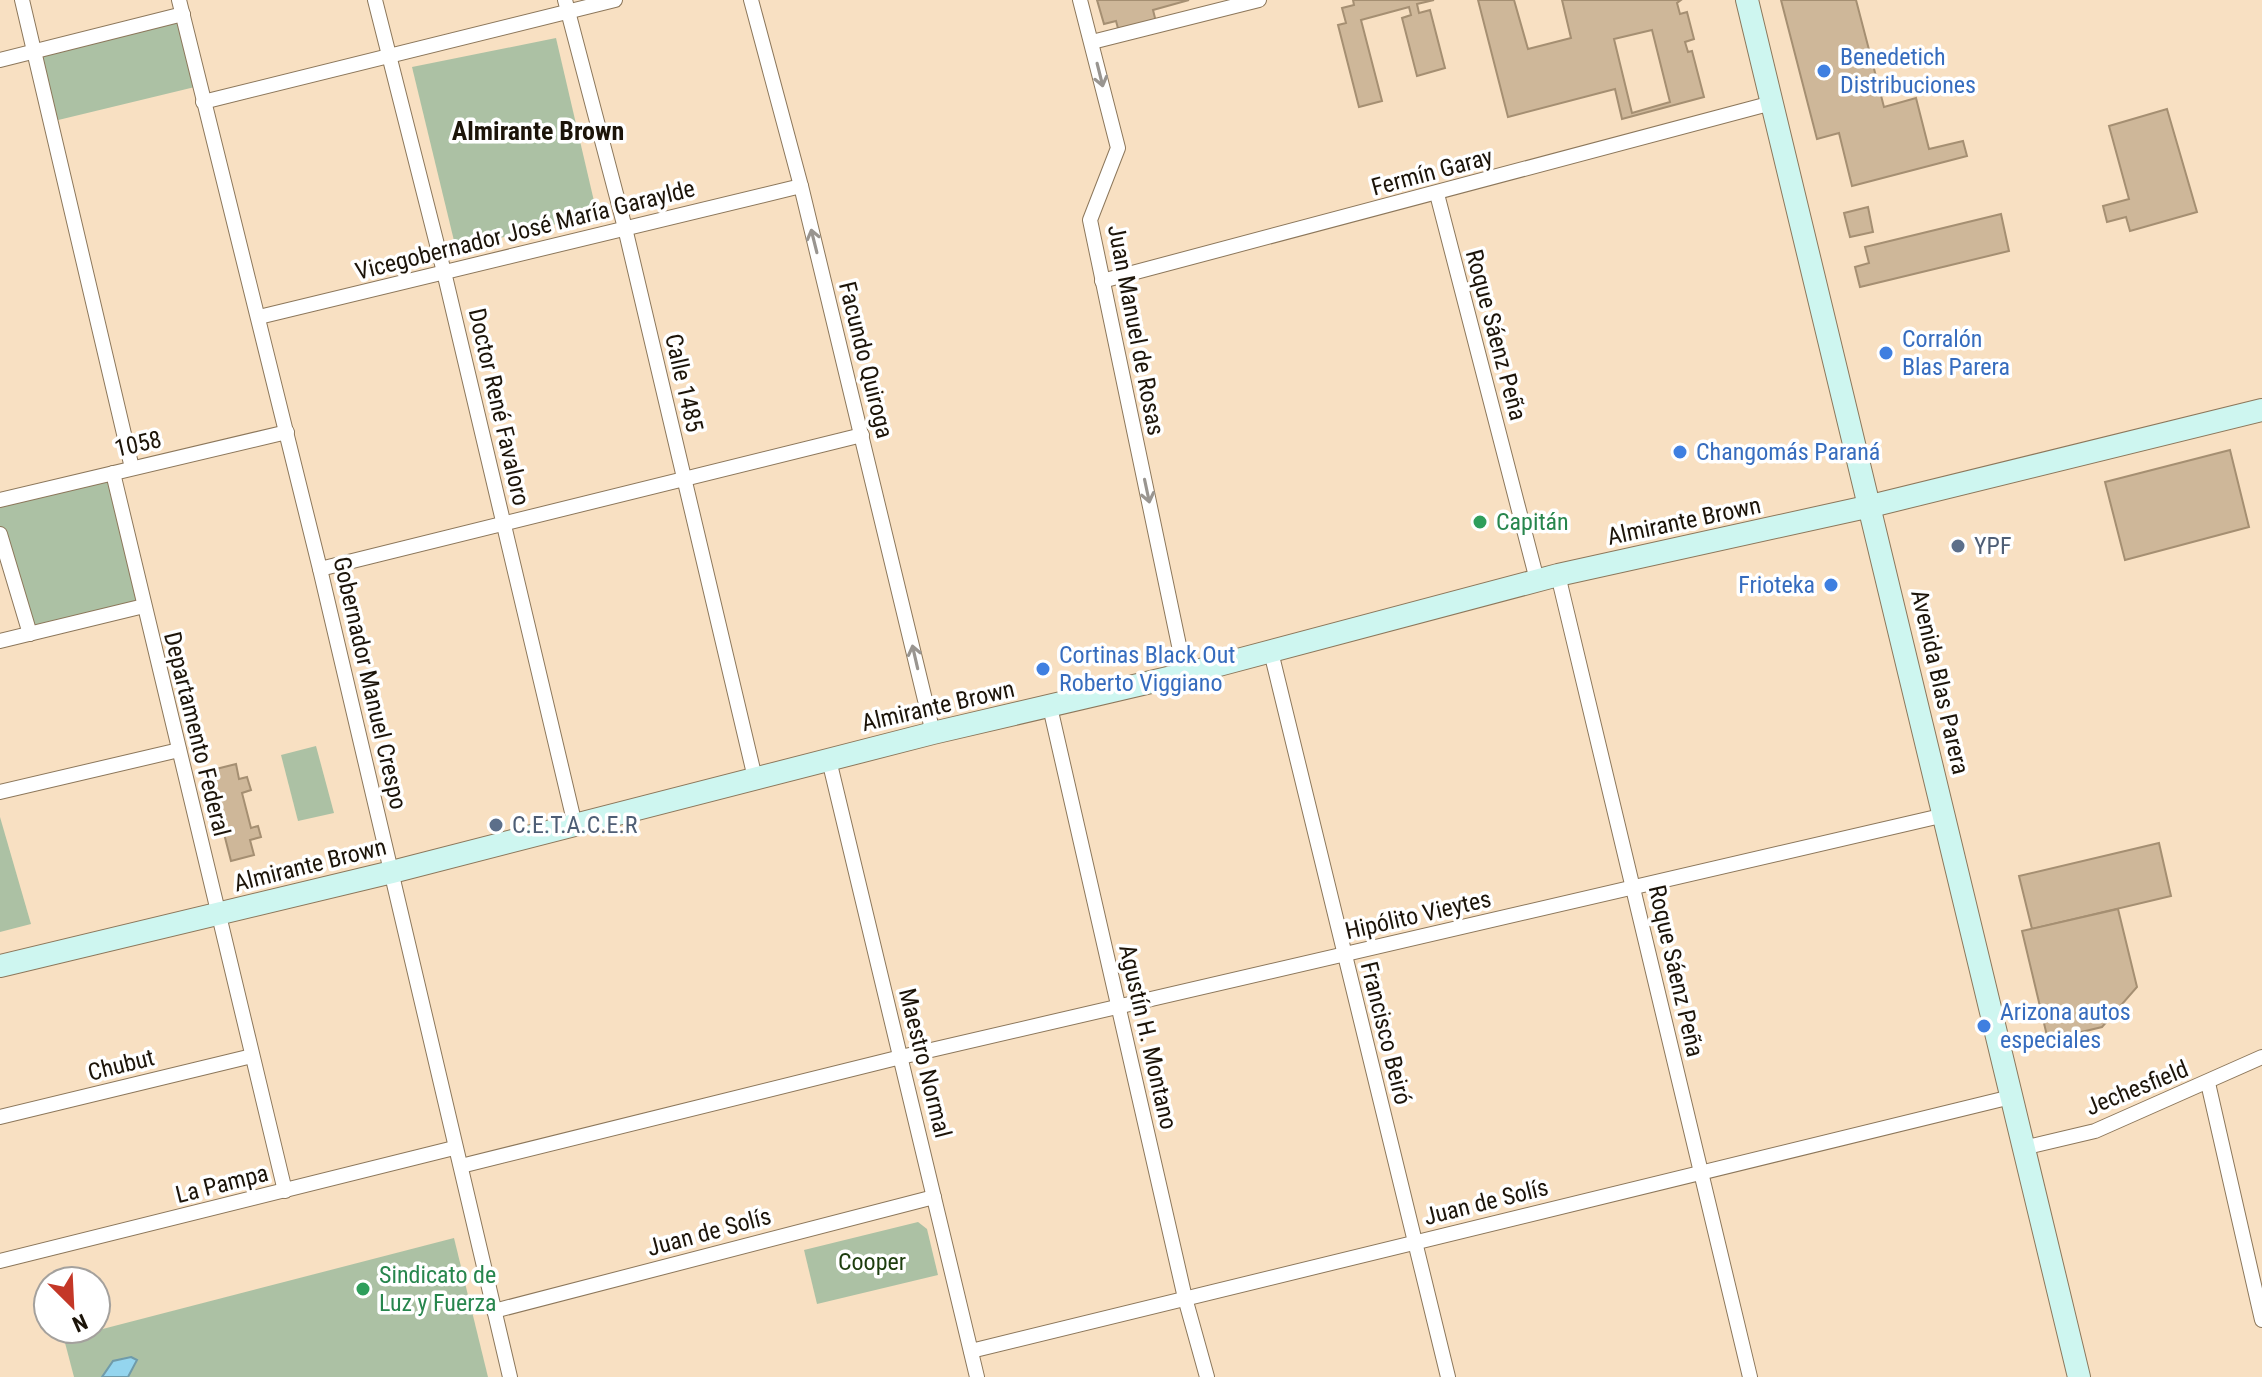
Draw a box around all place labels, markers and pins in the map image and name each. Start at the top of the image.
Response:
place label: Benedetich Distribuciones [1840,43,1976,99]
marker: Benedetich Distribuciones [1815,62,1833,80]
place label: Corralón Blas Parera [1902,325,2010,381]
marker: Corralón Blas Parera [1877,344,1895,362]
place label: Changomás Paraná [1696,438,1880,466]
marker: Changomás Paraná [1671,443,1689,461]
place label: Capitán [1496,508,1569,536]
marker: Capitán [1471,513,1489,531]
place label: YPF [1974,532,2011,560]
marker: YPF [1949,537,1967,555]
place label: Frioteka [1738,571,1815,599]
marker: Frioteka [1822,576,1840,594]
place label: Cortinas Black Out Roberto Viggiano [1059,641,1235,697]
marker: Cortinas Black Out Roberto Viggiano [1034,660,1052,678]
place label: C.E.T.A.C.E.R [512,811,638,839]
marker: C.E.T.A.C.E.R [487,816,505,834]
place label: Arizona autos especiales [2000,998,2131,1054]
marker: Arizona autos especiales [1975,1017,1993,1035]
place label: Sindicato de Luz y Fuerza [379,1261,497,1317]
marker: Sindicato de Luz y Fuerza [354,1280,372,1298]

